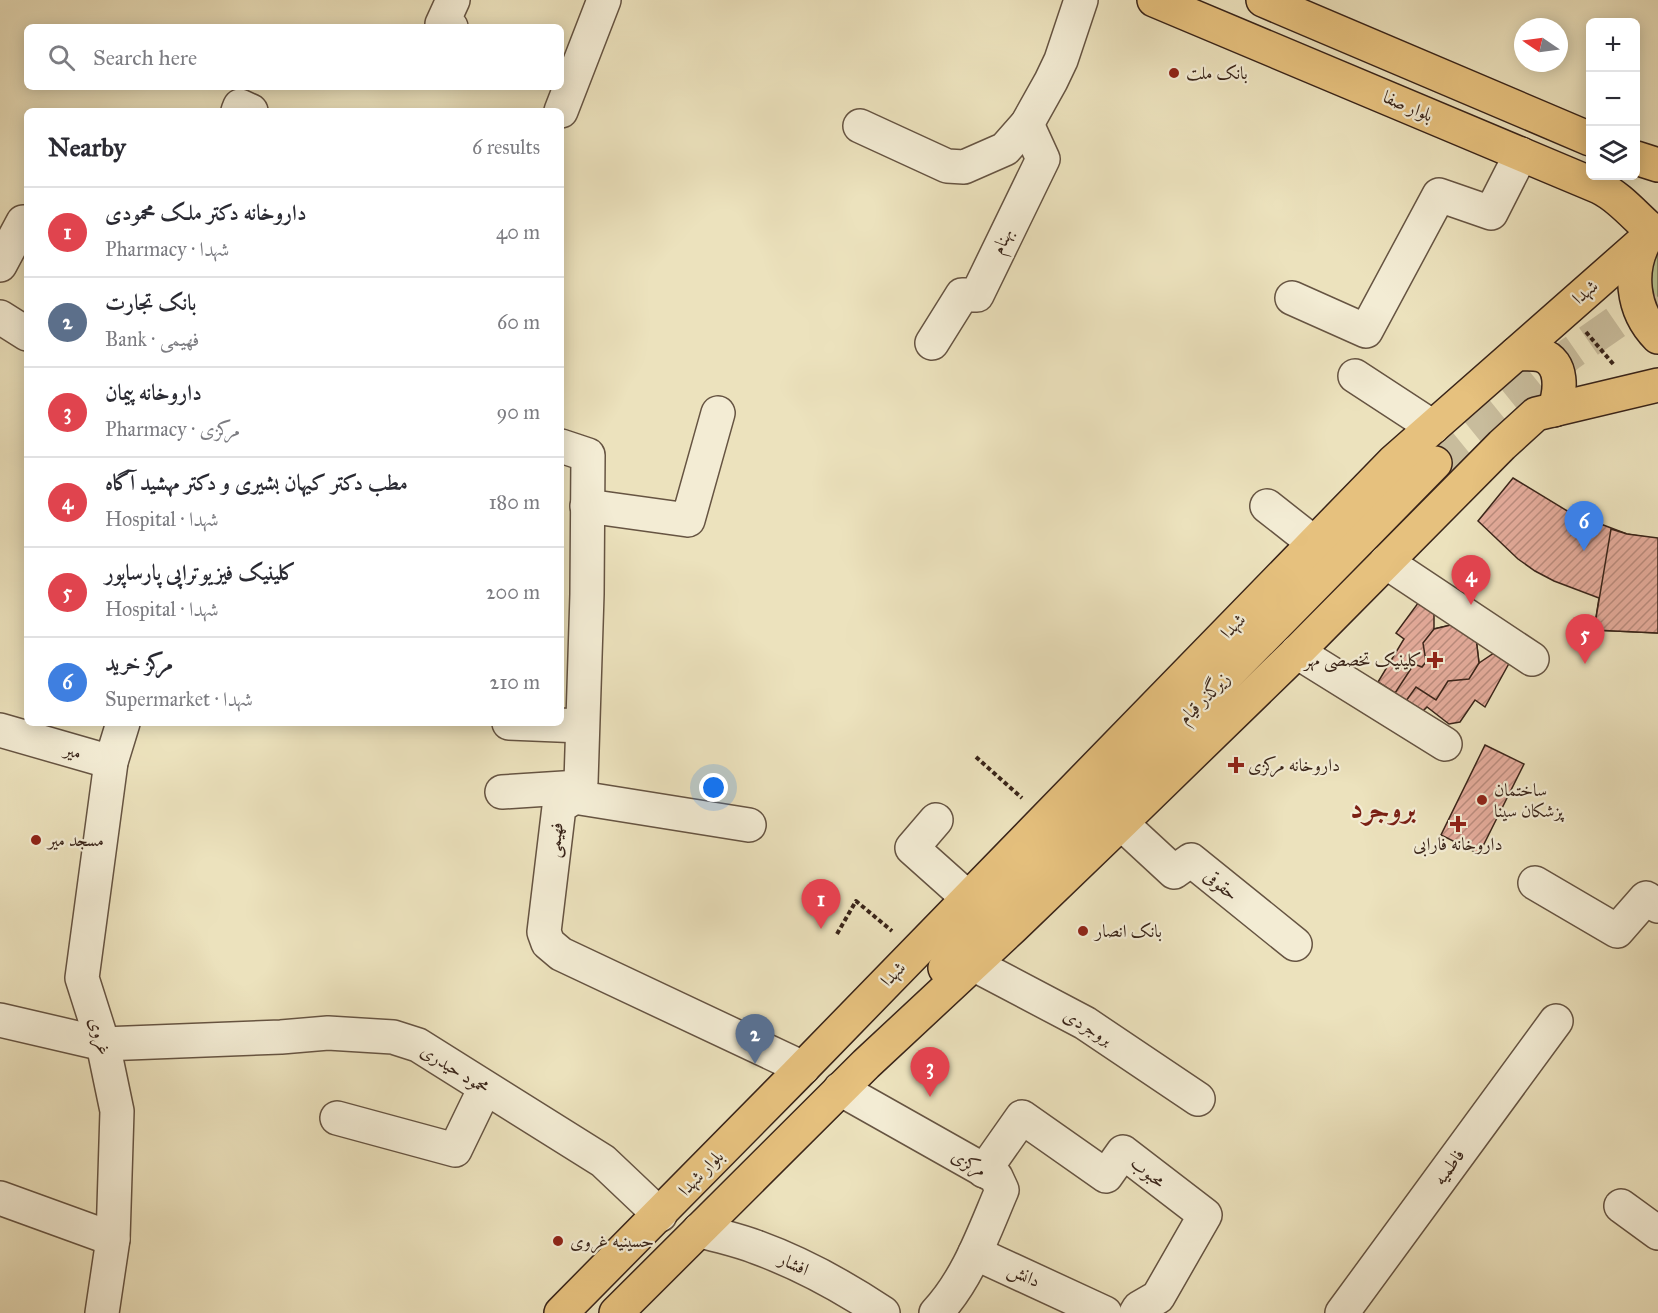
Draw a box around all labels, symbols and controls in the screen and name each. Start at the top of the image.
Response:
north arrow [1514,18,1568,72]
map controls [1586,18,1640,180]
button: + [1586,18,1640,72]
search box [24,24,564,90]
icon: search [45,41,78,74]
text: Search here [93,44,197,71]
place label: بانک ملت [1186,62,1248,84]
marker: بانک ملت [1167,66,1181,80]
button: − [1586,72,1640,126]
street label: بلوار صفا [1380,86,1436,126]
button: layers [1586,126,1640,180]
text: Nearby [48,131,126,163]
text: 6 results [472,135,540,159]
text: داروخانه دکتر ملک محمودی [105,199,307,226]
text: 1 [64,220,71,244]
text: 40 m [496,220,540,244]
street label: بهنام [986,224,1022,260]
text: Pharmacy · شهدا [105,237,229,261]
street label: شهدا [1568,275,1603,310]
text: بانک تجارت [105,289,196,316]
text: 2 [63,310,72,334]
text: 60 m [497,310,540,334]
text: Bank · فهیمی [105,327,199,351]
text: داروخانه پیمان [105,379,202,406]
text: 3 [64,400,72,424]
text: 90 m [497,400,540,424]
text: Pharmacy · مرکزی [105,417,240,441]
text: مطب دکتر کیهان بشیری و دکتر مهشید آگاه [105,469,408,496]
text: 4 [62,490,73,514]
text: 180 m [489,490,540,514]
pin: 6 [1564,502,1604,551]
text: Hospital · شهدا [105,507,219,531]
pin: 4 [1452,556,1490,605]
text: کلینیک فیزیوتراپی پارساپور [105,559,296,586]
text: 5 [63,580,72,604]
text: 200 m [486,580,540,604]
text: Hospital · شهدا [105,597,219,621]
street label: شهدا [1216,609,1251,644]
pin: 5 [1566,614,1604,664]
text: مرکز خرید [105,649,173,676]
place label: کلینیک تخصصی مهر [1302,649,1422,673]
marker: کلینیک تخصصی مهر [1426,651,1444,669]
street label: زیرگذر قیام [1172,666,1238,732]
text: 6 [62,670,73,694]
text: 210 m [490,670,540,694]
text: Supermarket · شهدا [105,687,253,711]
street label: میر [60,738,84,764]
place label: داروخانه مرکزی [1248,754,1340,778]
marker: داروخانه مرکزی [1229,758,1243,772]
your location [699,773,728,802]
place label: ساختمان پزشکان سینا [1494,779,1565,822]
district label: بروجرد [1350,790,1417,827]
marker: ساختمان پزشکان سینا [1475,793,1489,807]
marker: داروخانه فارابی [1451,817,1465,831]
street label: فهیمی [542,821,569,859]
place label: مسجد میر [46,829,104,851]
marker: مسجد میر [29,833,43,847]
place label: داروخانه فارابی [1413,833,1503,857]
street label: حقوقی [1199,865,1243,905]
pin: 1 [802,880,840,929]
place label: بانک انصار [1093,920,1162,942]
marker: بانک انصار [1076,924,1090,938]
street label: شهدا [876,957,911,992]
street label: بروجردی [1059,1004,1117,1050]
pin: 2 [736,1014,774,1064]
street label: غروی [82,1015,116,1058]
street label: محمود حیدری [417,1039,493,1099]
pin: 3 [910,1048,950,1097]
street label: مرکزی [947,1144,990,1183]
street label: بلوار شهدا [674,1145,729,1201]
street label: فاطمیه [1429,1145,1469,1189]
street label: محبوب [1126,1152,1170,1192]
place label: حسینیه غروی [570,1230,654,1254]
marker: حسینیه غروی [551,1234,565,1248]
street label: افشار [774,1247,813,1281]
street label: دانش [1004,1258,1044,1293]

